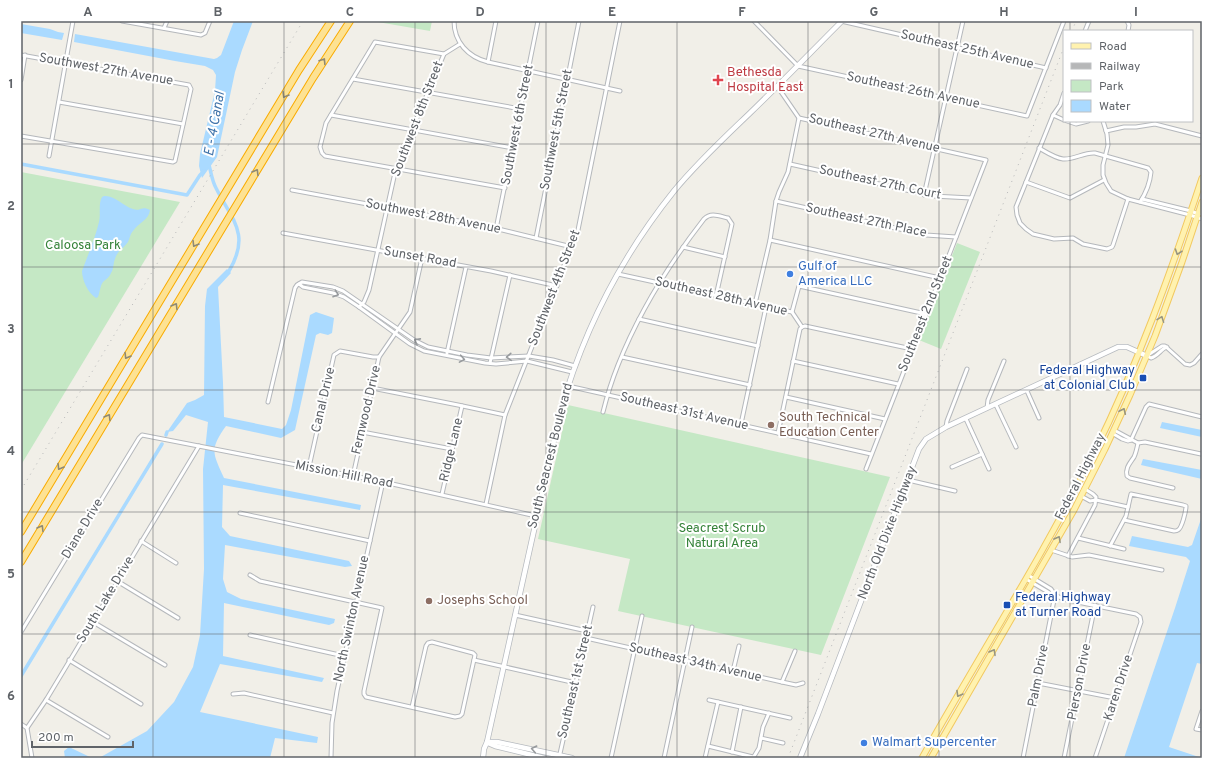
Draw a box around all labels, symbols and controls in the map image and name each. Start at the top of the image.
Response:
text: A [83,5,93,21]
text: B [214,5,223,21]
text: C [346,5,354,21]
text: D [475,5,485,21]
text: E [608,5,616,21]
text: F [738,5,746,21]
text: G [870,5,879,21]
text: H [999,5,1009,21]
text: I [1134,5,1138,21]
street label: Southeast 25th Avenue [899,27,1035,73]
legend [1063,30,1193,122]
text: Road [1099,39,1127,55]
street label: Southwest 27th Avenue [38,50,174,90]
one-way arrow [319,58,326,65]
street label: Southwest 8th Street [389,59,447,179]
text: Railway [1099,59,1140,75]
street label: Southwest 6th Street [498,63,538,187]
place label: Bethesda Hospital East [727,65,804,96]
street label: Southwest 5th Street [537,68,577,192]
street label: Southeast 26th Avenue [845,69,981,113]
marker: Bethesda Hospital East [712,74,724,86]
text: 1 [8,77,14,93]
text: Park [1099,79,1124,95]
water label: E - 4 Canal [201,89,229,158]
one-way arrow [282,91,289,98]
text: Water [1099,99,1131,115]
street label: Southeast 27th Avenue [807,111,941,157]
street label: Southeast 27th Court [817,162,943,204]
one-way arrow [252,169,259,176]
street label: Southwest 28th Avenue [364,196,502,238]
text: 2 [7,199,15,215]
street label: Southeast 27th Place [804,200,928,242]
street label: Southwest 4th Street [526,228,585,348]
park label: Caloosa Park [45,238,121,254]
one-way arrow [192,240,199,247]
street label: Sunset Road [382,244,458,272]
one-way arrow [1174,248,1183,255]
street label: Southeast 2nd Street [895,254,957,374]
place label: Gulf of America LLC [798,259,872,290]
marker: Gulf of America LLC [785,269,795,279]
street label: Southeast 28th Avenue [653,274,789,320]
one-way arrow [332,290,339,298]
one-way arrow [171,303,178,310]
one-way arrow [1157,316,1165,323]
text: 3 [7,322,15,338]
one-way arrow [413,339,421,346]
one-way arrow [125,352,132,359]
one-way arrow [506,353,512,361]
one-way arrow [459,354,465,363]
place label: Federal Highway at Colonial Club [1039,363,1135,394]
street label: Fernwood Drive [349,364,385,456]
street label: Canal Drive [309,366,339,434]
marker: Federal Highway at Colonial Club [1138,373,1148,383]
street label: South Seacrest Boulevard [525,382,577,530]
street label: Southeast 31st Avenue [618,389,750,435]
one-way arrow [1118,407,1126,415]
place label: South Technical Education Center [779,410,879,441]
one-way arrow [104,414,111,421]
street label: Ridge Lane [437,416,467,484]
marker: South Technical Education Center [766,420,776,430]
street label: Federal Highway [1052,431,1110,523]
text: 4 [7,444,15,460]
street label: Mission Hill Road [294,458,394,492]
one-way arrow [58,463,65,470]
street label: North Old Dixie Highway [855,464,921,602]
street label: Diane Drive [59,496,107,562]
park label: Seacrest Scrub Natural Area [678,521,766,552]
one-way arrow [37,525,44,532]
one-way arrow [1053,536,1060,543]
street label: South Lake Drive [74,554,138,646]
street label: North Swinton Avenue [331,554,373,684]
text: 5 [7,567,15,583]
place label: Federal Highway at Turner Road [1015,590,1111,621]
place label: Josephs School [437,593,528,609]
marker: Josephs School [424,596,434,606]
marker: Federal Highway at Turner Road [1002,600,1012,610]
street label: Southeast 1st Street [555,623,597,740]
street label: Southeast 34th Avenue [627,640,763,686]
street label: Pierson Drive [1065,642,1095,722]
street label: Palm Drive [1025,644,1053,708]
one-way arrow [988,649,995,656]
street label: Karen Drive [1101,653,1137,723]
text: 6 [7,689,15,705]
one-way arrow [956,690,963,697]
scale bar [32,723,133,749]
text: 200 m [38,730,74,746]
place label: Walmart Supercenter [872,735,997,751]
marker: Walmart Supercenter [859,738,869,748]
one-way arrow [531,746,537,754]

